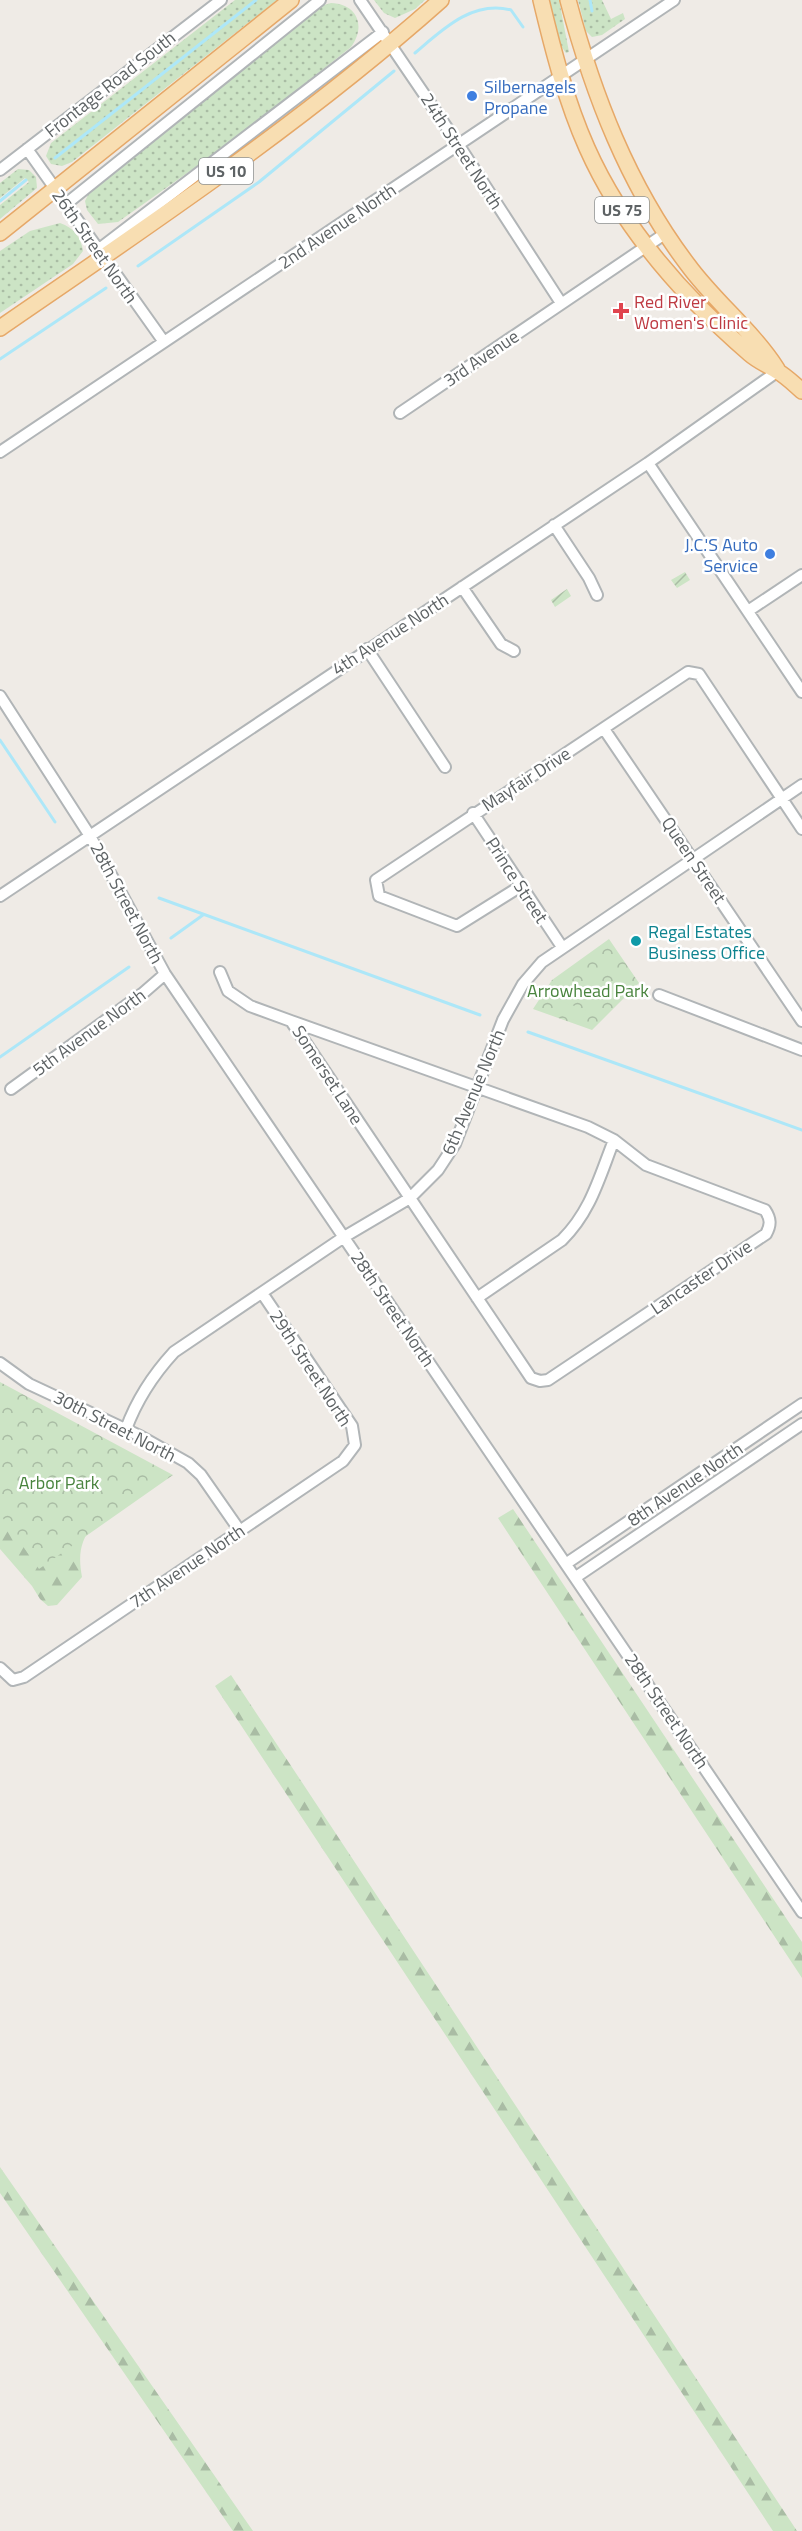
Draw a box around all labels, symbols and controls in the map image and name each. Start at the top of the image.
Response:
street label: Frontage Road South [39,24,181,144]
place label: Silbernagels Propane [484,73,576,121]
street label: 24th Street North [414,87,510,215]
marker: Silbernagels Propane [465,89,479,103]
road number: US 10 [199,158,253,184]
street label: 2nd Avenue North [273,176,401,276]
street label: 26th Street North [45,183,145,309]
road number: US 75 [595,197,649,223]
place label: Red River Women's Clinic [634,288,748,336]
marker: Red River Women's Clinic [612,302,630,320]
street label: 3rd Avenue [438,323,524,393]
place label: J.C.'S Auto Service [685,531,758,579]
marker: J.C.'S Auto Service [763,547,777,561]
street label: 4th Avenue North [326,586,454,682]
street label: Mayfair Drive [476,740,576,818]
street label: Queen Street [655,811,733,909]
street label: Prince Street [479,832,555,929]
street label: 28th Street North [84,837,170,969]
place label: Regal Estates Business Office [648,918,765,966]
marker: Regal Estates Business Office [629,934,643,948]
park label: Arrowhead Park [527,977,649,1004]
street label: 5th Avenue North [27,982,151,1082]
street label: Somerset Lane [286,1020,370,1130]
street label: 6th Avenue North [434,1025,512,1159]
street label: Lancaster Drive [645,1233,757,1321]
street label: 28th Street North [344,1246,442,1372]
street label: 29th Street North [263,1304,359,1432]
street label: 30th Street North [49,1383,181,1469]
street label: 8th Avenue North [622,1435,748,1533]
park label: Arbor Park [19,1469,100,1496]
street label: 7th Avenue North [124,1517,250,1615]
street label: 28th Street North [618,1648,716,1774]

